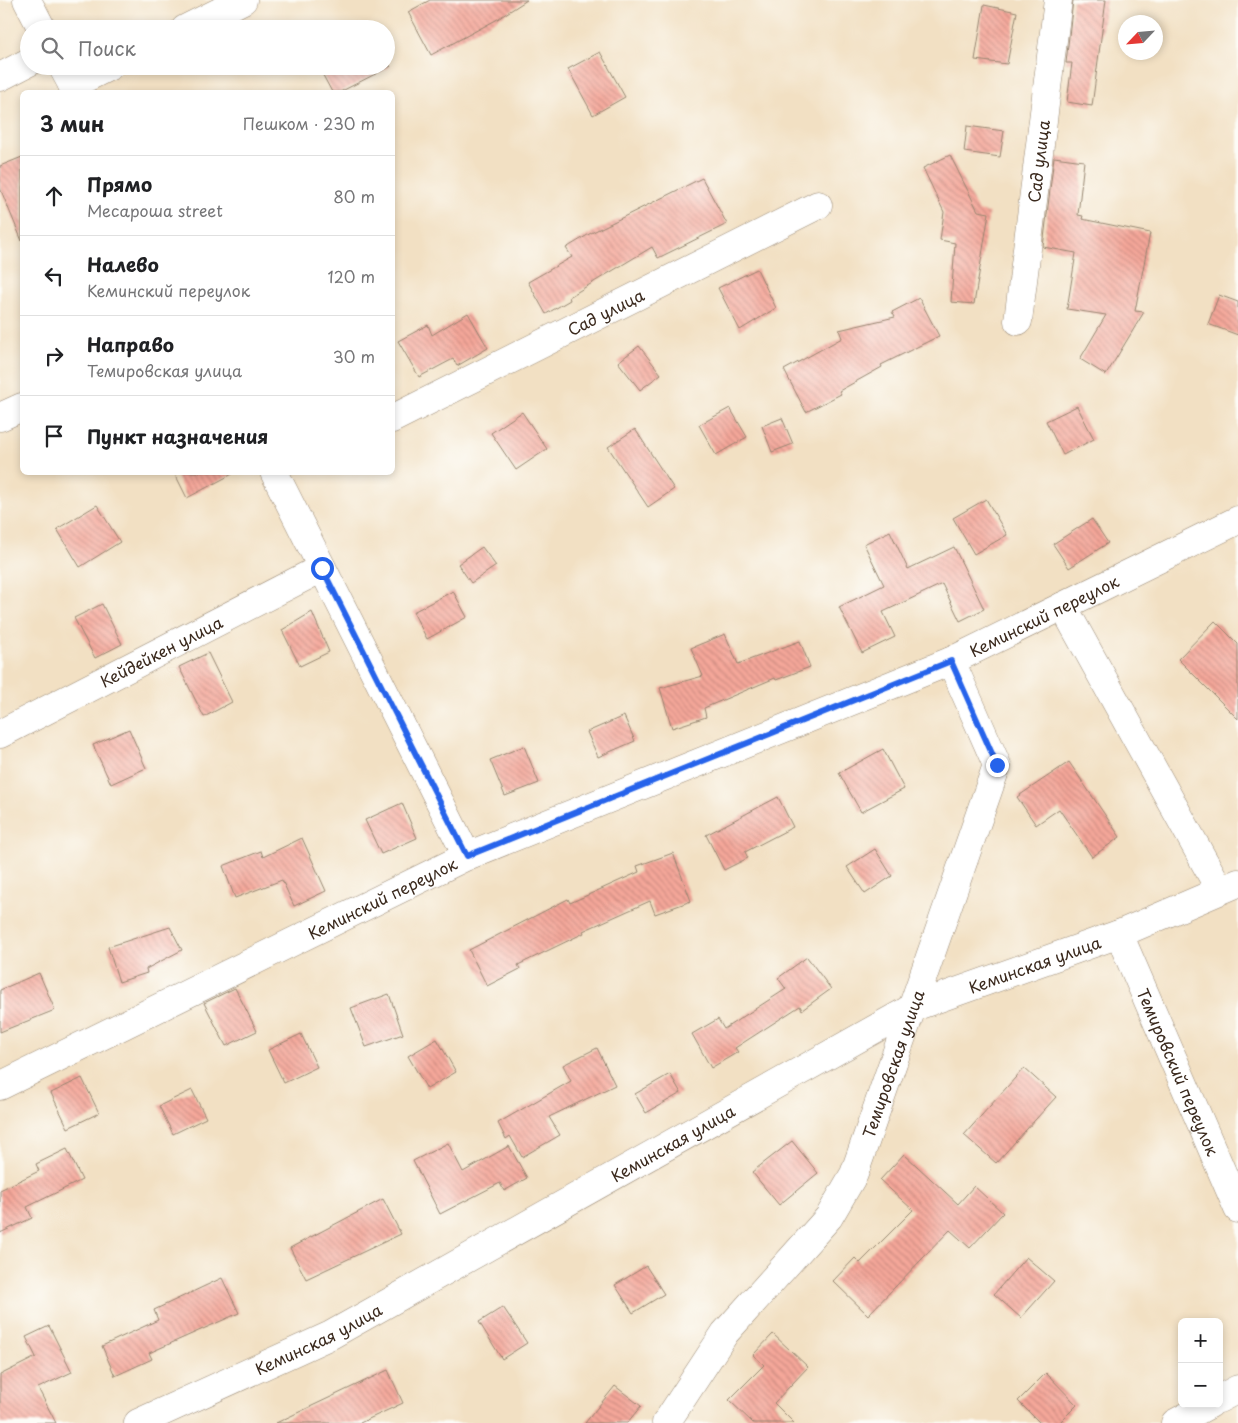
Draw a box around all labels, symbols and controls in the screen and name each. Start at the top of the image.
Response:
north arrow [1118,15,1163,60]
search box [20,20,395,75]
icon: search [38,34,66,62]
text: Поиск [78,34,136,62]
text: 3 мин [40,107,104,139]
text: Пешком · 230 m [243,111,375,135]
street label: Сад улица [1021,119,1055,204]
text: Прямо [87,170,152,198]
icon: ahead [40,182,68,210]
text: 80 m [333,184,375,208]
text: Месароша street [87,198,223,222]
text: Налево [87,250,159,278]
icon: left [40,262,68,290]
text: 120 m [328,264,375,288]
text: Кеминский переулок [87,278,250,302]
street label: Сад улица [563,282,648,341]
text: Направо [87,330,174,358]
icon: right [40,342,68,370]
text: 30 m [333,344,375,368]
text: Темировская улица [87,358,242,382]
icon: arrive [40,422,68,450]
text: Пункт назначения [87,422,268,450]
route start [311,557,334,580]
street label: Кеминский переулок [965,568,1123,662]
street label: Кейдейкен улица [95,609,227,693]
route end [986,754,1009,777]
street label: Кеминский переулок [304,851,461,945]
street label: Кеминская улица [965,929,1104,999]
street label: Темировский переулок [1132,984,1226,1160]
street label: Темировская улица [856,986,930,1141]
street label: Кеминская улица [606,1098,739,1187]
street label: Кеминская улица [251,1297,386,1380]
map controls [1178,1318,1223,1408]
button: + [1178,1318,1223,1363]
button: − [1178,1363,1223,1408]

